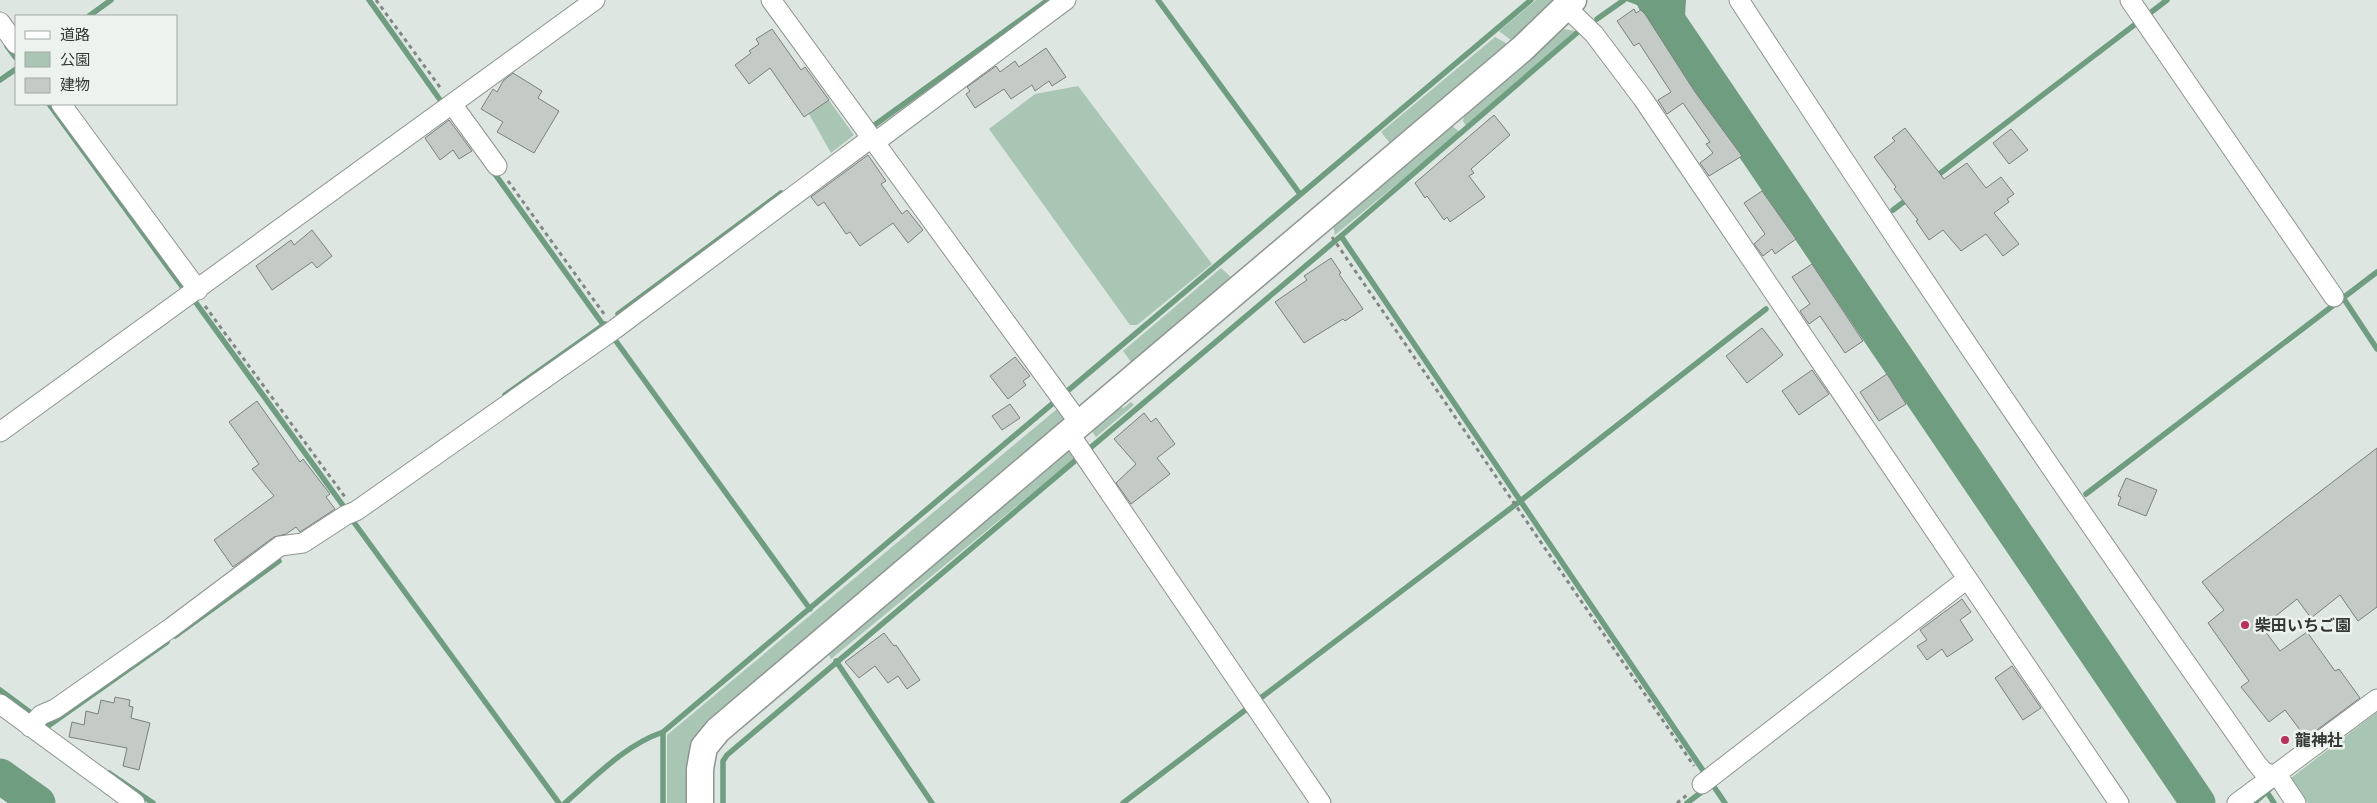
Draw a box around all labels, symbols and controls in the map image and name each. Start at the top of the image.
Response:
legend [15,15,178,105]
text: 道路 [60,24,90,44]
text: 公園 [60,49,90,69]
text: 建物 [60,74,90,94]
place label: 柴田いちご園 [2255,614,2351,636]
marker: 柴田いちご園 [2239,619,2251,631]
place label: 龍神社 [2295,729,2343,751]
marker: 龍神社 [2279,734,2291,746]

